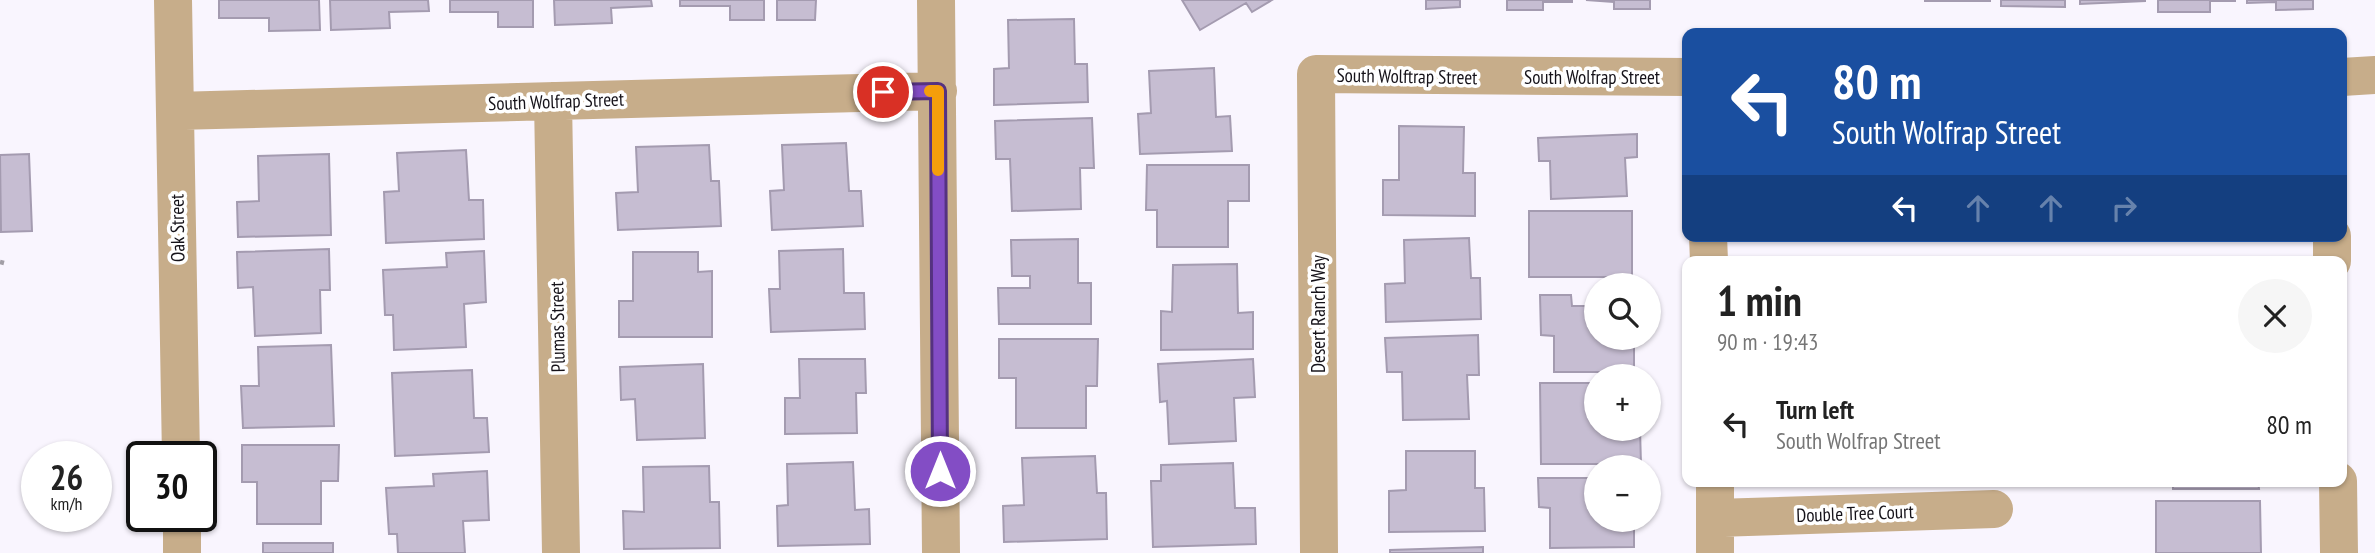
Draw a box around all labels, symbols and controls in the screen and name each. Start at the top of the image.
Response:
text: 80 m [1832,49,1921,113]
icon: left [1717,56,1808,147]
pin [853,62,913,122]
street label: South Wolftrap Street [1336,63,1478,89]
street label: South Wolfrap Street [1524,65,1661,89]
icon: arrive [864,73,902,111]
street label: South Wolfrap Street [488,87,625,115]
text: South Wolfrap Street [1832,111,2061,153]
icon: left [1886,189,1924,227]
icon: ahead [1959,189,1997,227]
icon: ahead [2032,189,2070,227]
icon: right [2105,189,2143,227]
street label: Oak Street [164,193,190,262]
street label: Desert Ranch Way [1306,254,1330,373]
map controls [1584,273,1661,532]
button: search [1584,273,1661,350]
text: 1 min [1717,273,1802,328]
button: close [2238,279,2312,353]
street label: Plumas Street [544,281,570,373]
text: 90 m · 19:43 [1717,327,1818,356]
button: + [1584,364,1661,441]
text: Turn left [1776,393,1854,426]
icon: left [1717,405,1755,443]
text: 80 m [2266,408,2312,441]
text: South Wolfrap Street [1776,426,1941,455]
position arrow [903,434,977,508]
speed limit sign: 30 [126,441,217,532]
text: 26 [50,454,83,500]
button: − [1584,455,1661,532]
text: km/h [51,492,82,515]
street label: Double Tree Court [1796,499,1915,527]

